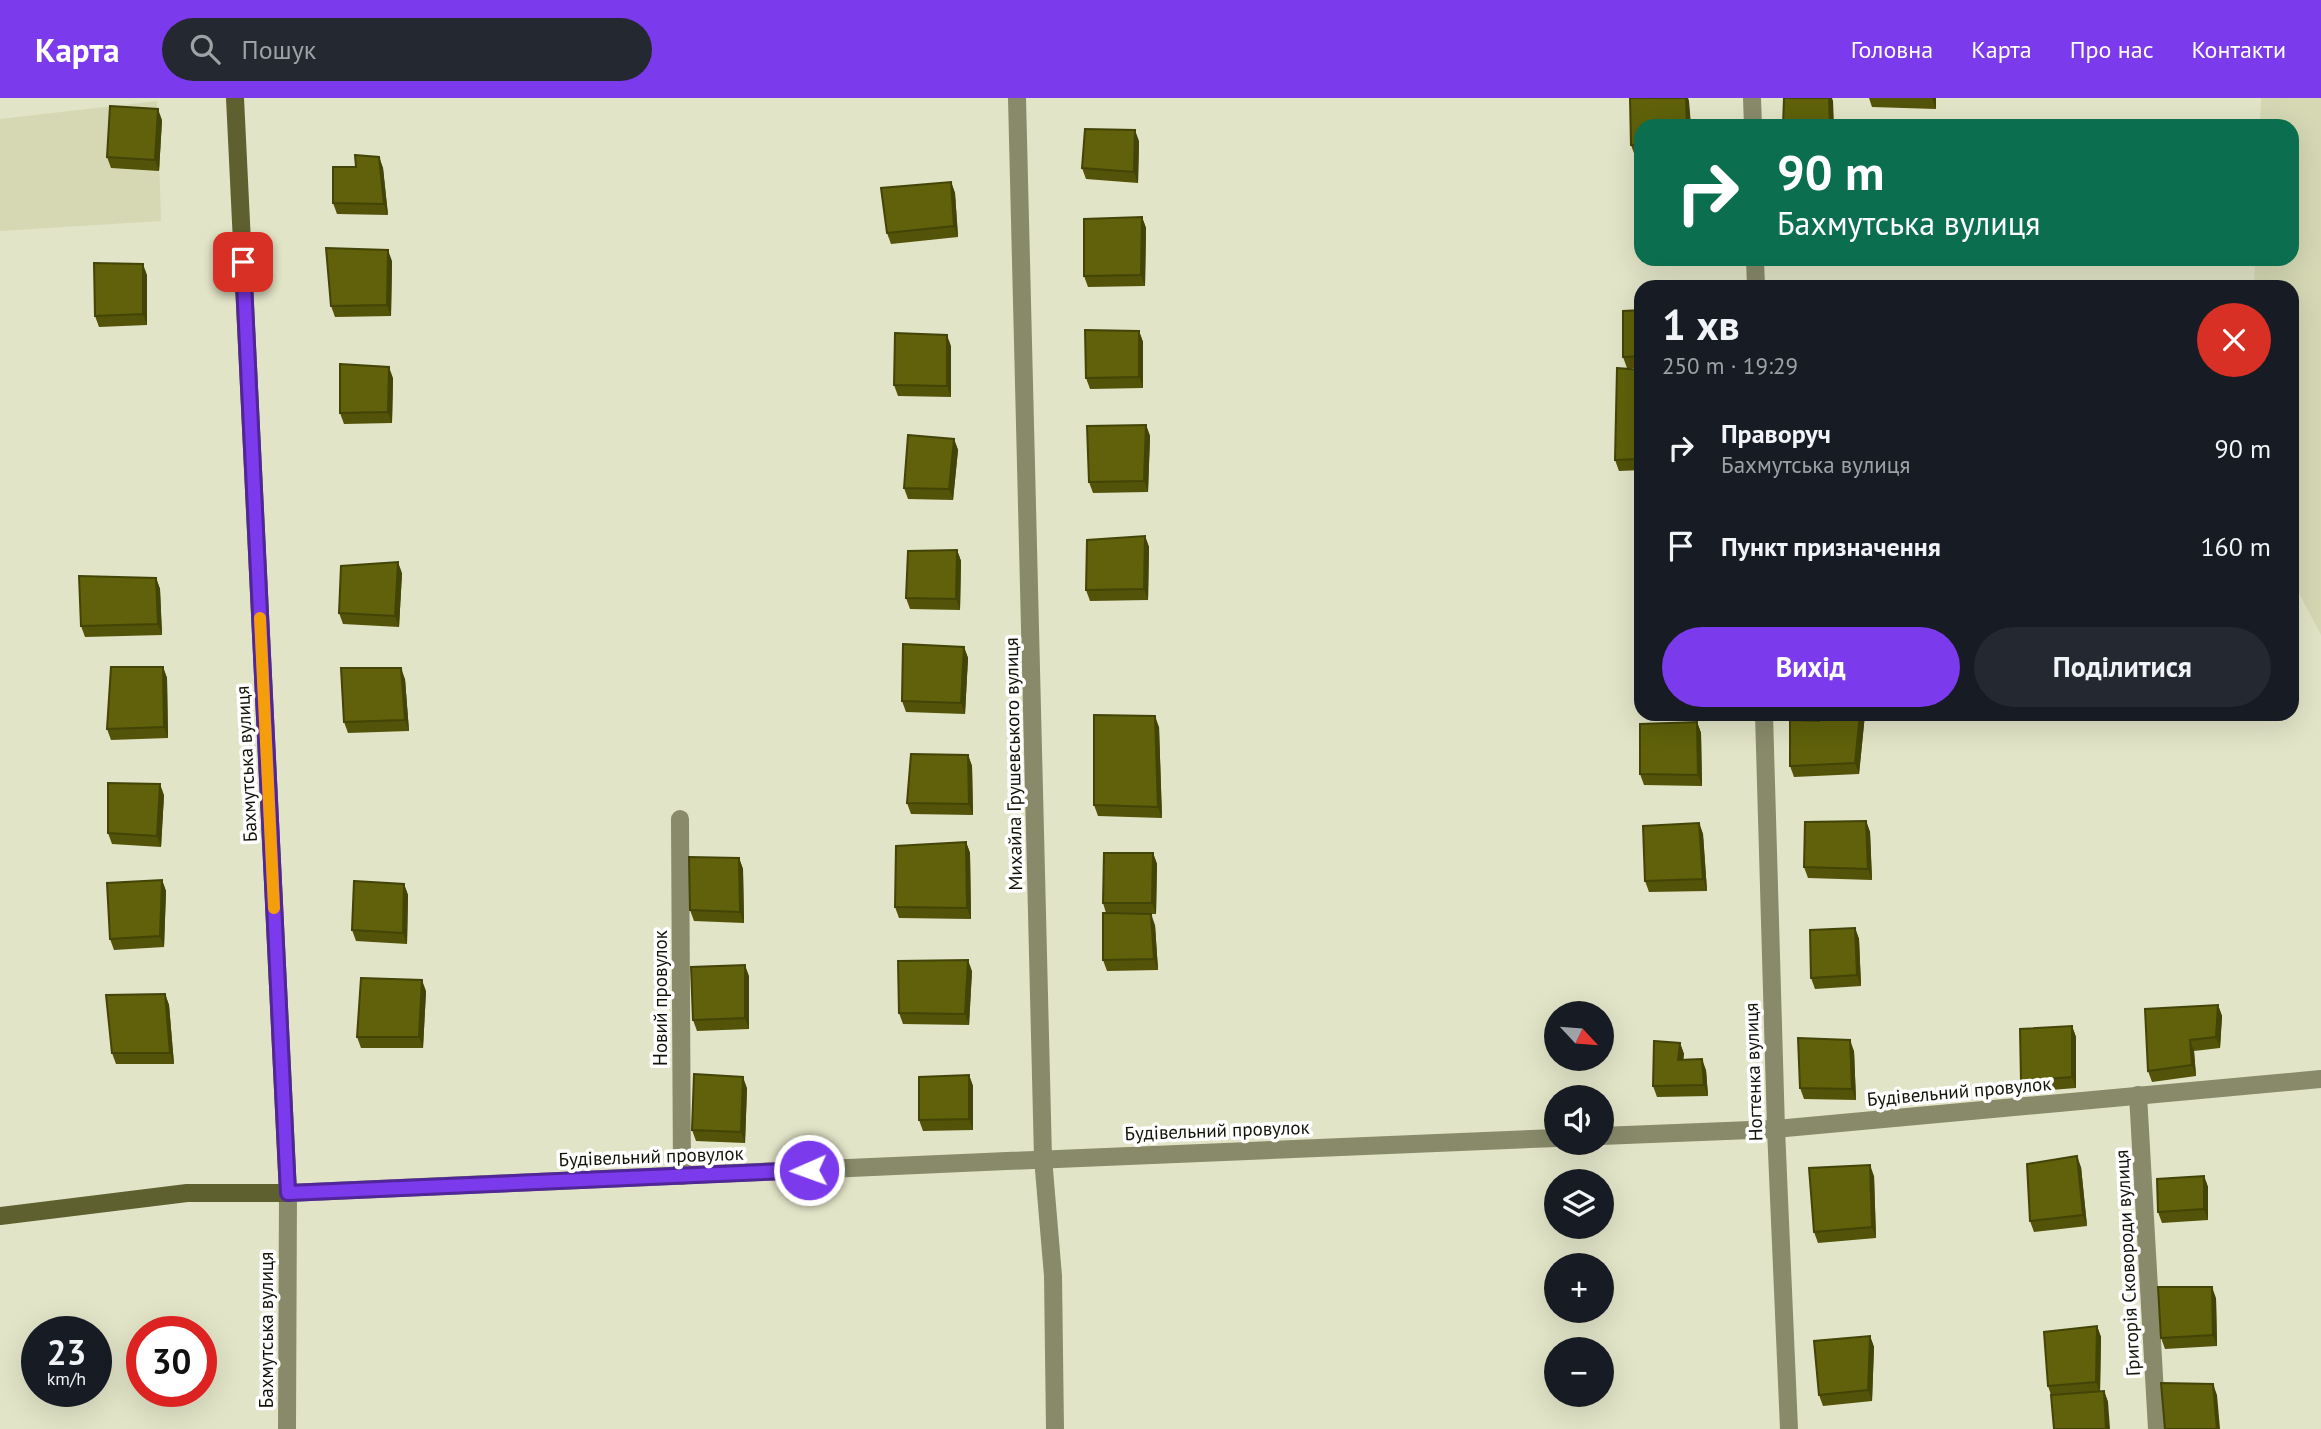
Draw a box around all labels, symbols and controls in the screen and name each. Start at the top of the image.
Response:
search box [162,18,652,81]
text: Карта [35,28,120,71]
icon: search [186,30,224,68]
text: Пошук [242,33,316,66]
text: Головна [1851,34,1933,65]
text: Карта [1971,34,2032,65]
text: Про нас [2070,34,2154,65]
text: Контакти [2192,34,2286,65]
text: 90 m [1777,140,1884,204]
icon: right [1662,147,1753,238]
text: Бахмутська вулиця [1777,202,2040,244]
pin [213,232,273,292]
icon: arrive [224,243,262,281]
text: 1 хв [1662,297,1740,352]
button: close [2197,303,2271,377]
text: 250 m · 19:29 [1662,351,1798,380]
text: Праворуч [1721,417,1831,450]
icon: right [1662,429,1700,467]
text: 90 m [2215,432,2271,465]
text: Бахмутська вулиця [1721,450,1910,479]
icon: arrive [1662,527,1700,565]
text: Пункт призначення [1721,530,1941,563]
text: 160 m [2200,530,2271,563]
button: Вихід [1662,627,1960,707]
button: Поділитися [1974,627,2271,707]
street label: Михайла Грушевського вулиця [999,637,1027,891]
street label: Бахмутська вулиця [230,685,262,843]
street label: Новий провулок [648,930,672,1066]
north arrow [1544,1001,1614,1071]
map controls [1544,1001,1614,1407]
street label: Ногтенка вулиця [1739,1002,1767,1142]
street label: Будівельний провулок [1866,1071,2052,1111]
button: sound [1544,1085,1614,1155]
street label: Будівельний провулок [1124,1115,1310,1145]
position arrow [772,1133,846,1207]
street label: Будівельний провулок [558,1141,744,1171]
street label: Григорія Сковороди вулиця [2109,1149,2145,1377]
button: layers [1544,1169,1614,1239]
street label: Бахмутська вулиця [254,1252,278,1408]
button: + [1544,1253,1614,1323]
speed limit sign: 30 [126,1316,217,1407]
text: 23 [47,1329,86,1375]
button: − [1544,1337,1614,1407]
text: km/h [47,1367,86,1390]

